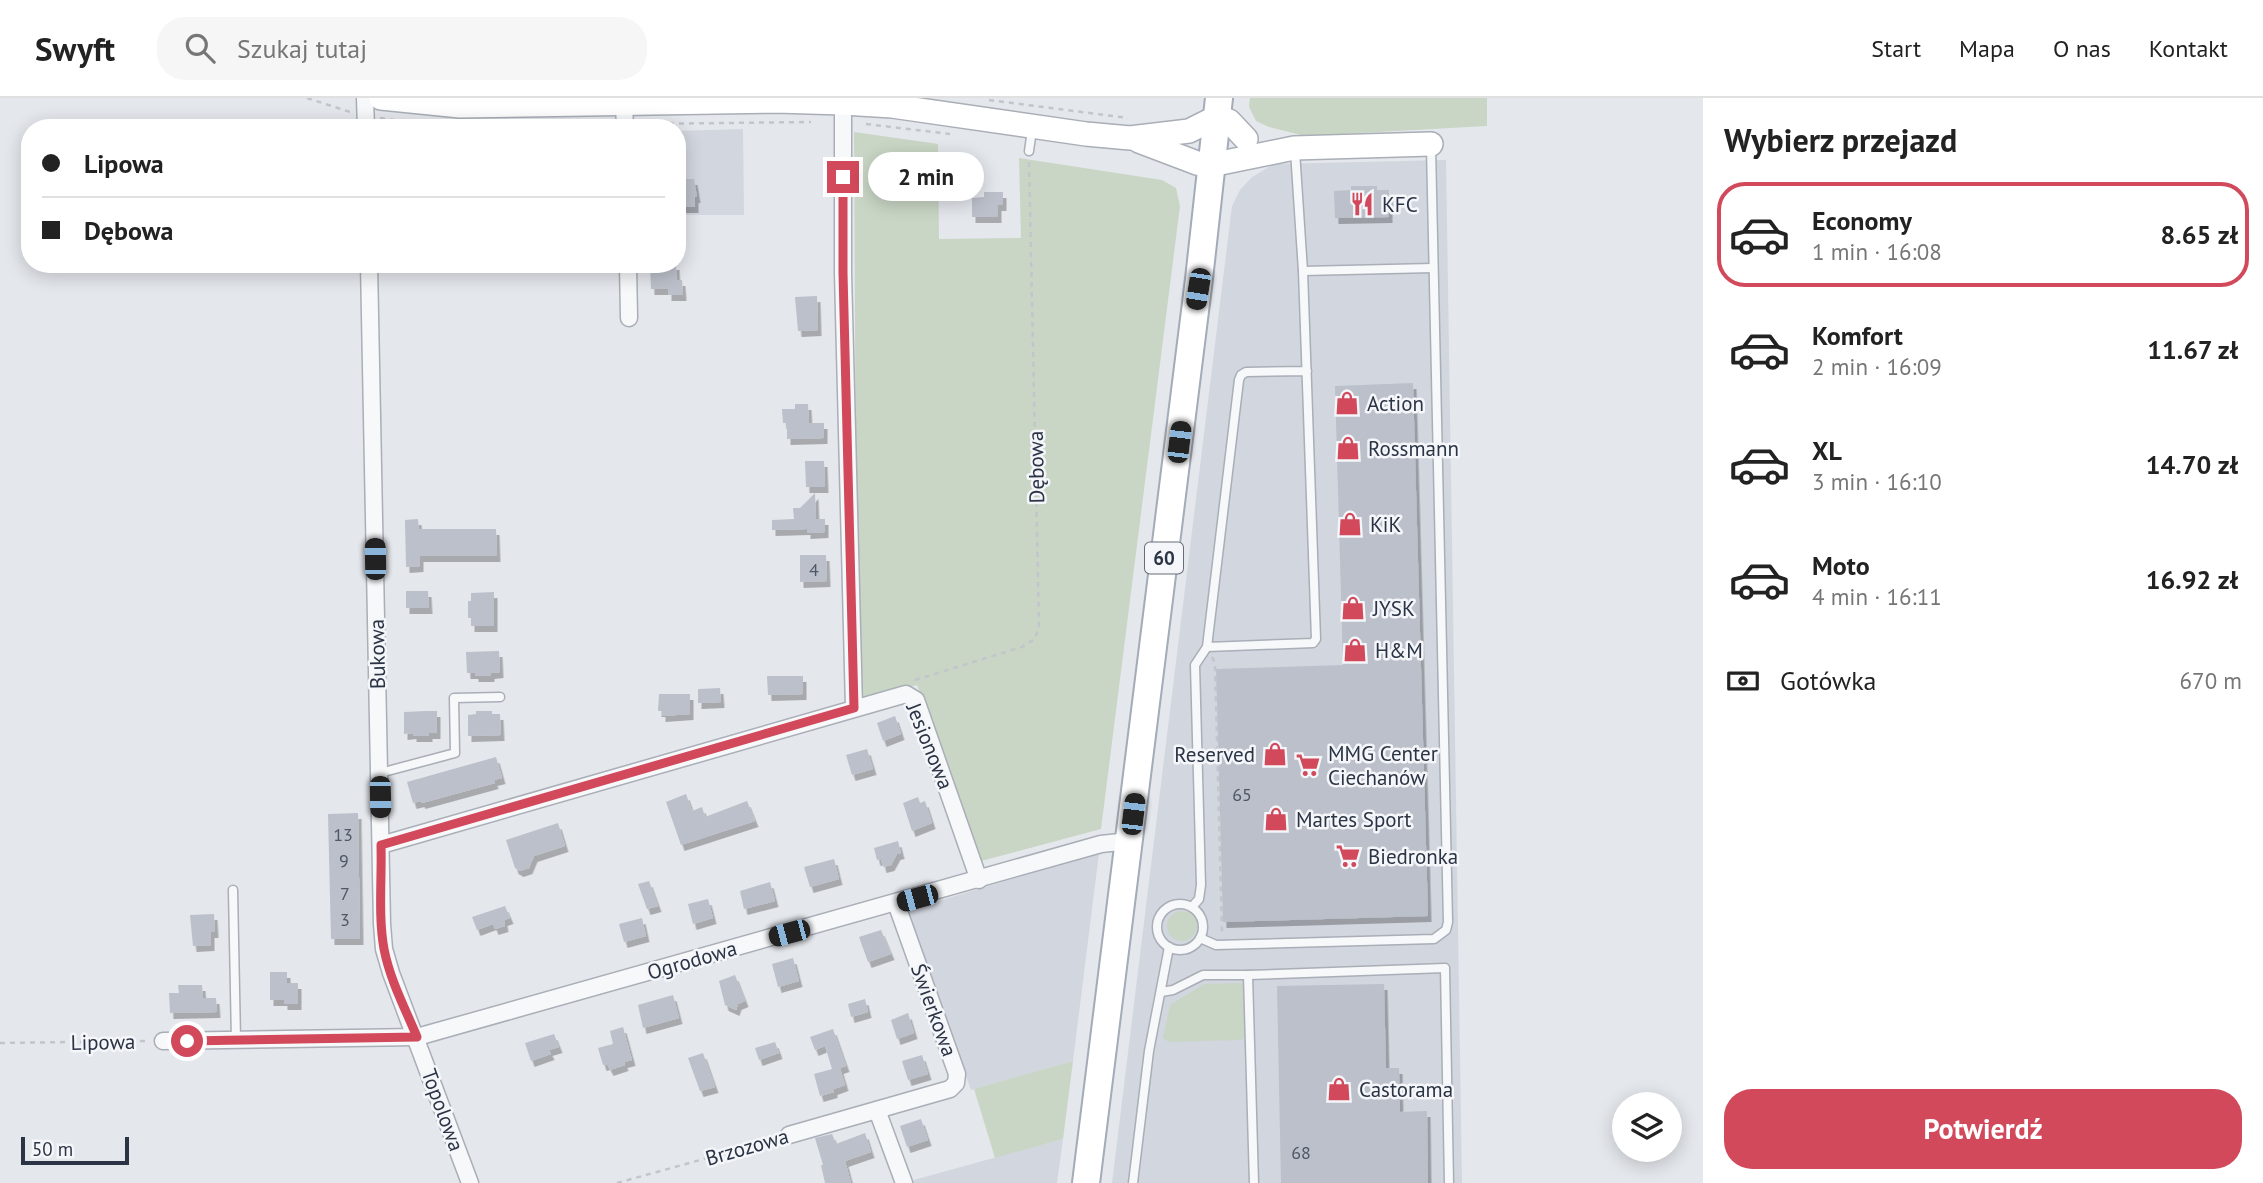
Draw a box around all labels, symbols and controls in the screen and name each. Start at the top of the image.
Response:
search box [157,17,647,80]
text: Swyft [35,27,115,70]
icon: search [181,29,219,67]
text: Szukaj tutaj [237,32,367,65]
text: Start [1871,33,1921,64]
text: Mapa [1959,33,2015,64]
text: O nas [2053,33,2111,64]
text: Kontakt [2149,33,2228,64]
text: Wybierz przejazd [1724,119,1957,161]
text: Lipowa [84,147,164,180]
callout: 2 min [868,153,983,202]
route end [827,161,859,193]
text: 2 min [898,162,954,191]
restaurant icon: KFC [1348,190,1376,218]
place label: KFC [1382,191,1418,218]
icon: car [1728,203,1791,266]
text: Economy [1812,204,1912,237]
text: Dębowa [84,214,173,247]
text: 8.65 zł [2161,218,2238,251]
text: 1 min · 16:08 [1812,237,1942,266]
car [1185,267,1212,311]
icon: car [1728,318,1791,381]
text: Komfort [1812,319,1903,352]
text: 11.67 zł [2147,333,2238,366]
text: 2 min · 16:09 [1812,352,1942,381]
shop icon: Action [1333,389,1361,417]
place label: Action [1367,390,1424,417]
car [1167,420,1192,464]
street label: Dębowa [1022,430,1050,504]
icon: car [1728,433,1791,496]
shop icon: Rossmann [1334,434,1362,462]
text: XL [1812,434,1842,467]
place label: Rossmann [1368,435,1459,462]
text: 14.70 zł [2146,448,2238,481]
text: 3 min · 16:10 [1812,467,1942,496]
shop icon: KiK [1336,510,1364,538]
place label: KiK [1370,511,1401,538]
car [365,538,386,580]
road number: 60 [1145,542,1183,573]
icon: car [1728,548,1791,611]
text: Moto [1812,549,1870,582]
house number: 4 [809,558,819,581]
text: 16.92 zł [2146,563,2238,596]
text: 4 min · 16:11 [1812,582,1942,611]
shop icon: JYSK [1339,594,1367,622]
place label: JYSK [1372,595,1415,622]
street label: Bukowa [363,619,391,689]
shop icon: H&M [1341,636,1369,664]
place label: H&M [1375,637,1423,664]
icon: cash [1724,662,1762,700]
text: Gotówka [1780,664,1877,697]
text: 670 m [2180,666,2242,695]
street label: Jesionowa [900,698,960,793]
shop icon: Reserved [1261,740,1289,768]
place label: MMG Center Ciechanów [1328,740,1438,791]
place label: Reserved [1174,741,1255,768]
supermarket icon: MMG Center Ciechanów [1294,751,1322,779]
car [370,776,391,818]
house number: 65 [1232,783,1252,806]
car [1121,792,1146,836]
shop icon: Martes Sport [1262,805,1290,833]
place label: Martes Sport [1296,806,1411,833]
house number: 13 [333,823,353,846]
supermarket icon: Biedronka [1334,842,1362,870]
place label: Biedronka [1368,843,1458,870]
house number: 9 [339,849,349,872]
house number: 7 [340,882,350,905]
car [894,882,941,914]
house number: 3 [340,908,350,931]
car [766,917,813,949]
street label: Ogrodowa [644,934,740,986]
street label: Świerkowa [905,960,963,1060]
route start [171,1025,203,1057]
street label: Lipowa [70,1028,136,1056]
street label: Topolowa [416,1065,470,1155]
shop icon: Castorama [1325,1075,1353,1103]
place label: Castorama [1359,1076,1453,1103]
button: Potwierdź [1724,1089,2242,1169]
map controls [1612,1092,1682,1162]
button: layers [1612,1092,1682,1162]
street label: Brzozowa [702,1122,792,1172]
scale bar [21,1134,130,1166]
text: 50 m [32,1137,73,1161]
house number: 68 [1291,1141,1311,1164]

